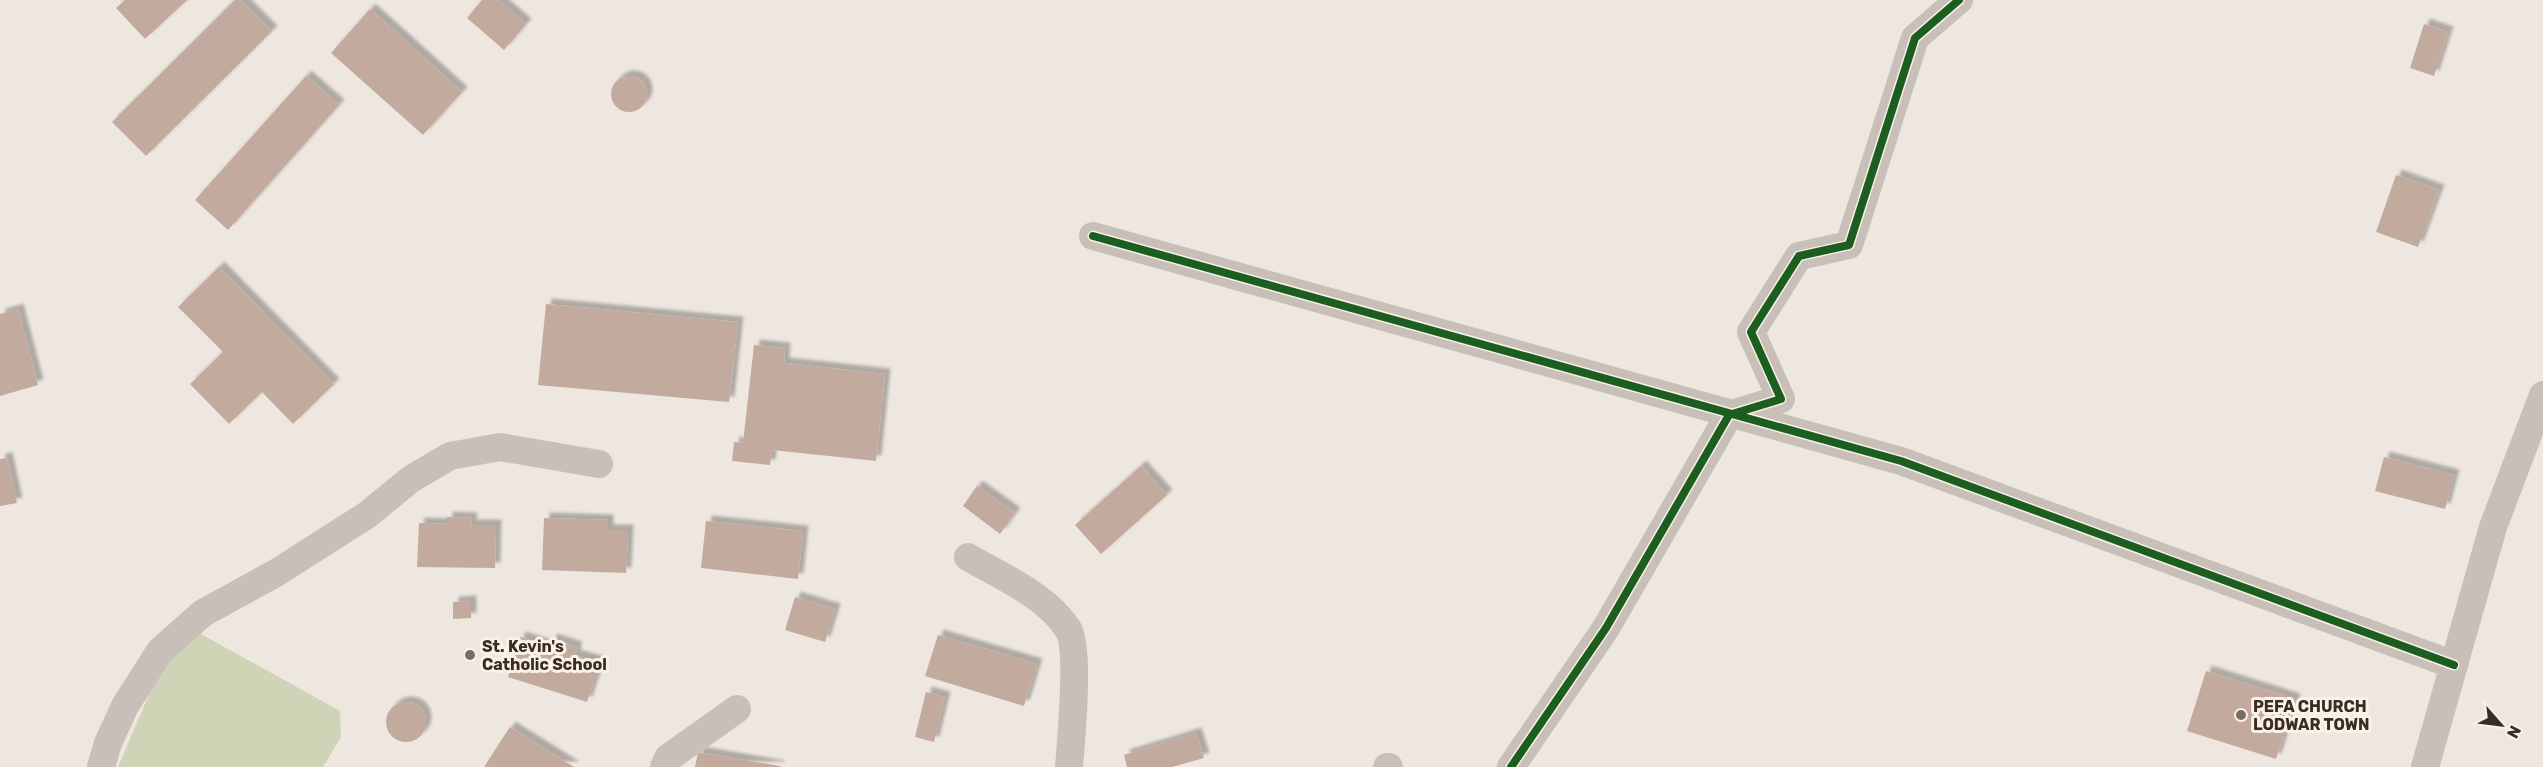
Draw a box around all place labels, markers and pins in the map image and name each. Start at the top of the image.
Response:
place label: St. Kevin's Catholic School [482,637,607,674]
marker: St. Kevin's Catholic School [463,648,477,662]
place label: PEFA CHURCH LODWAR TOWN [2253,697,2370,734]
marker: PEFA CHURCH LODWAR TOWN [2234,708,2248,722]

